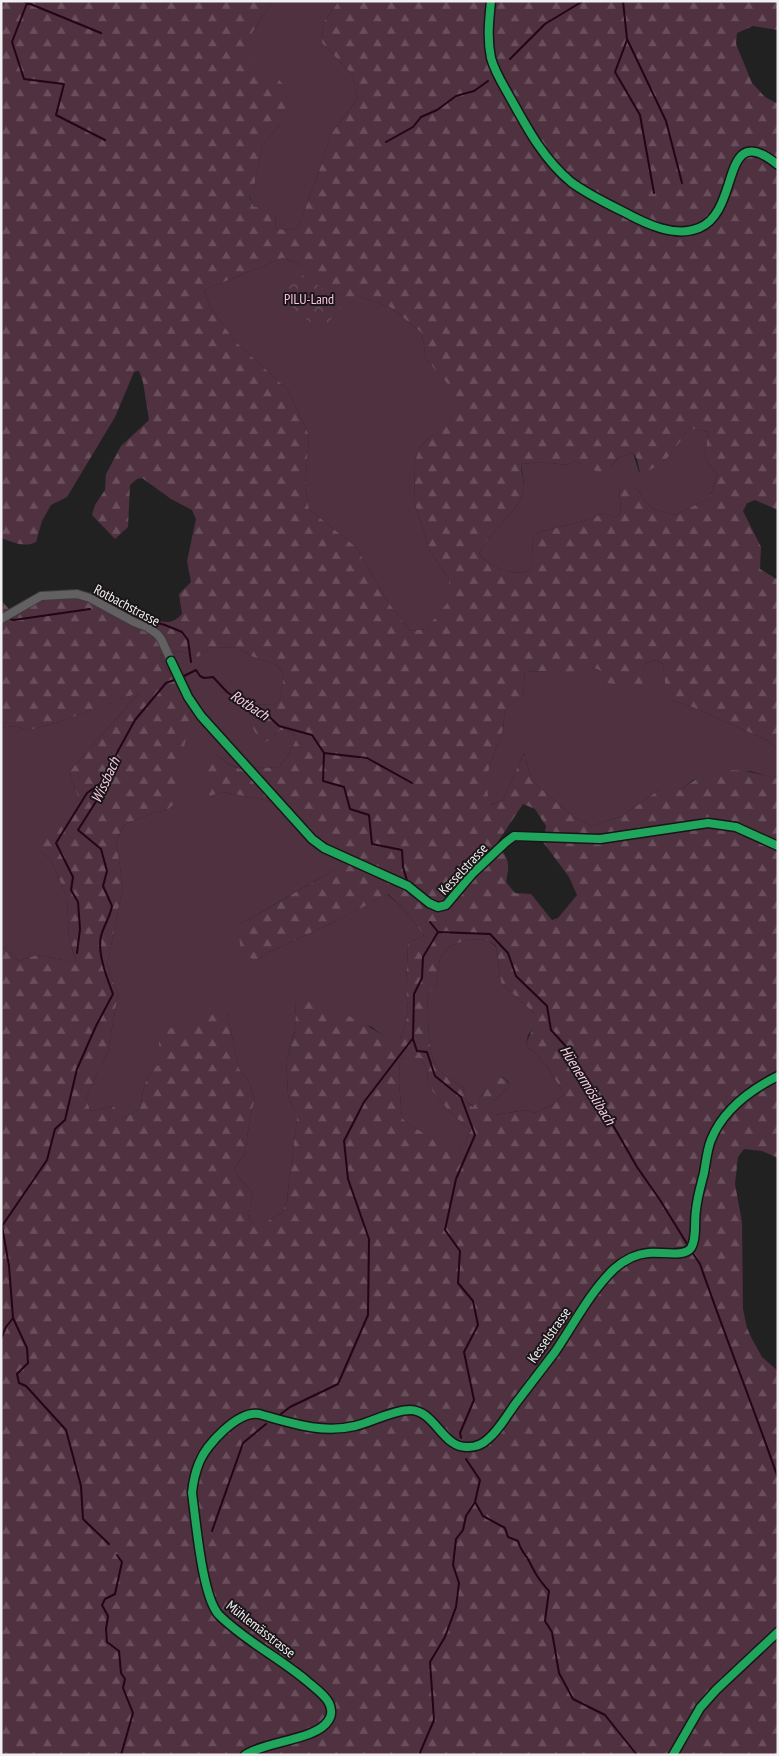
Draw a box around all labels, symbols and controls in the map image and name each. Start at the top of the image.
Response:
park label: PILU-Land [284,290,334,308]
street label: Rotbachstrasse [91,580,163,630]
water label: Rotbach [227,686,274,725]
water label: Wissbach [86,753,124,806]
street label: Kesselstrasse [435,839,492,899]
water label: Hüenermöslibach [556,1042,621,1129]
street label: Kesselstrasse [523,1303,575,1366]
street label: Mühlemässtrasse [223,1596,299,1662]

